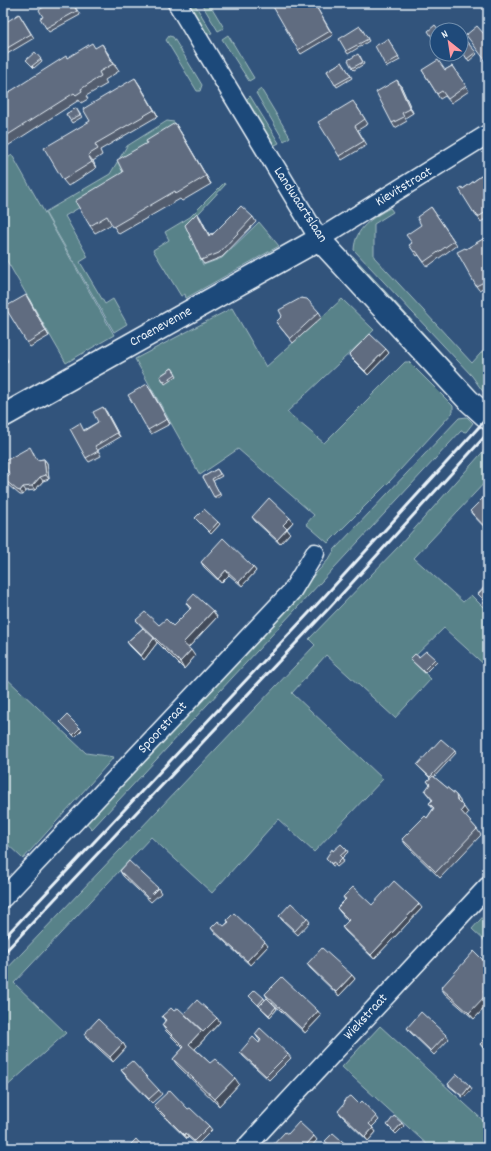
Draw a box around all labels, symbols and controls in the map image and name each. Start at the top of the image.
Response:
north arrow [429,22,469,62]
text: N [439,27,452,43]
street label: Kievitstraat [372,162,436,212]
street label: Landwaartslaan [268,163,332,247]
street label: Craenevenne [126,302,196,352]
street label: Spoorstraat [134,697,192,759]
street label: Wiekstraat [339,989,393,1045]

